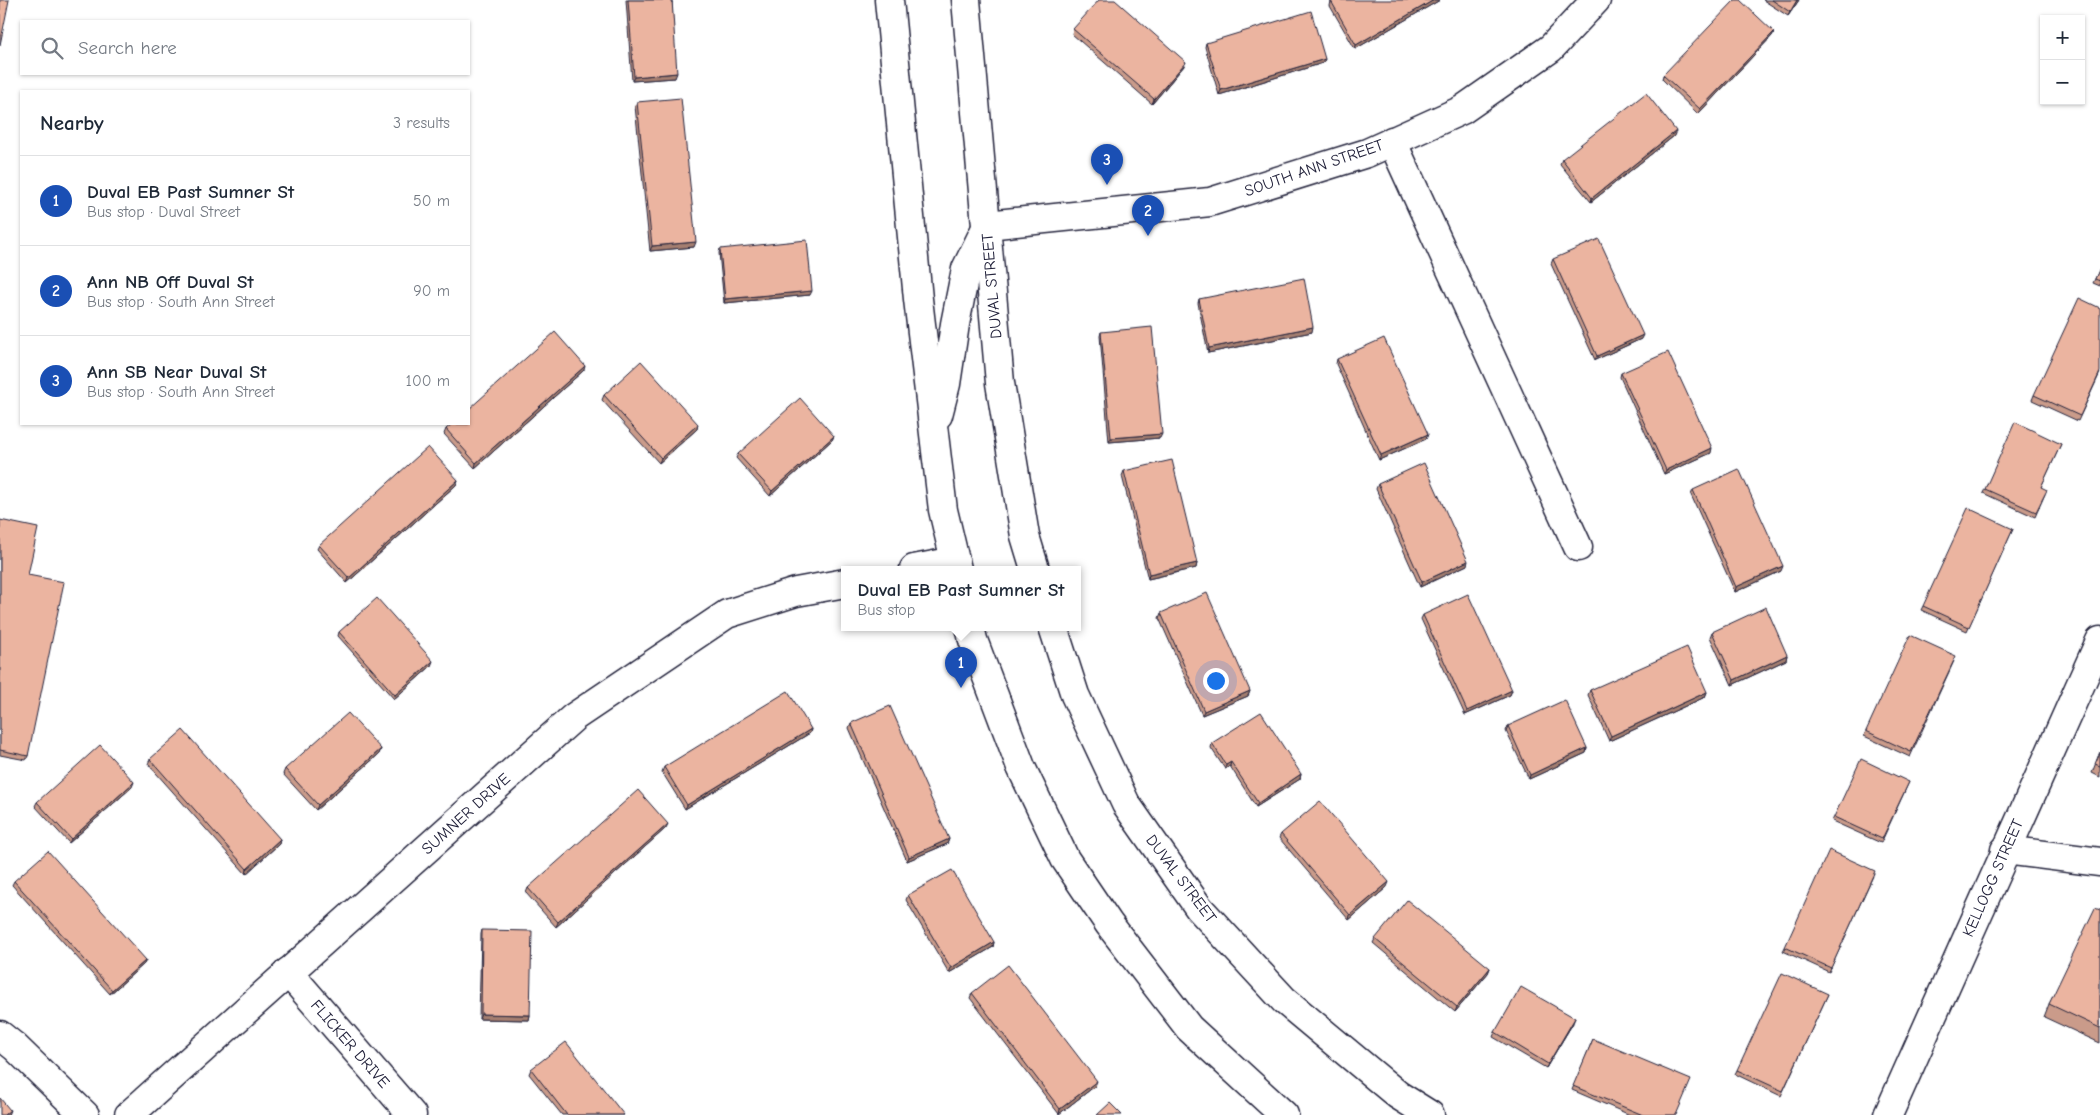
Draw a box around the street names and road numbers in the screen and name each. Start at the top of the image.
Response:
street label: SOUTH ANN STREET [1242,136,1386,200]
street label: DUVAL STREET [978,232,1006,339]
street label: SUMNER DRIVE [418,769,514,858]
street label: KELLOGG STREET [1959,816,2027,940]
street label: DUVAL STREET [1142,831,1220,927]
street label: FLICKER DRIVE [307,996,393,1092]

